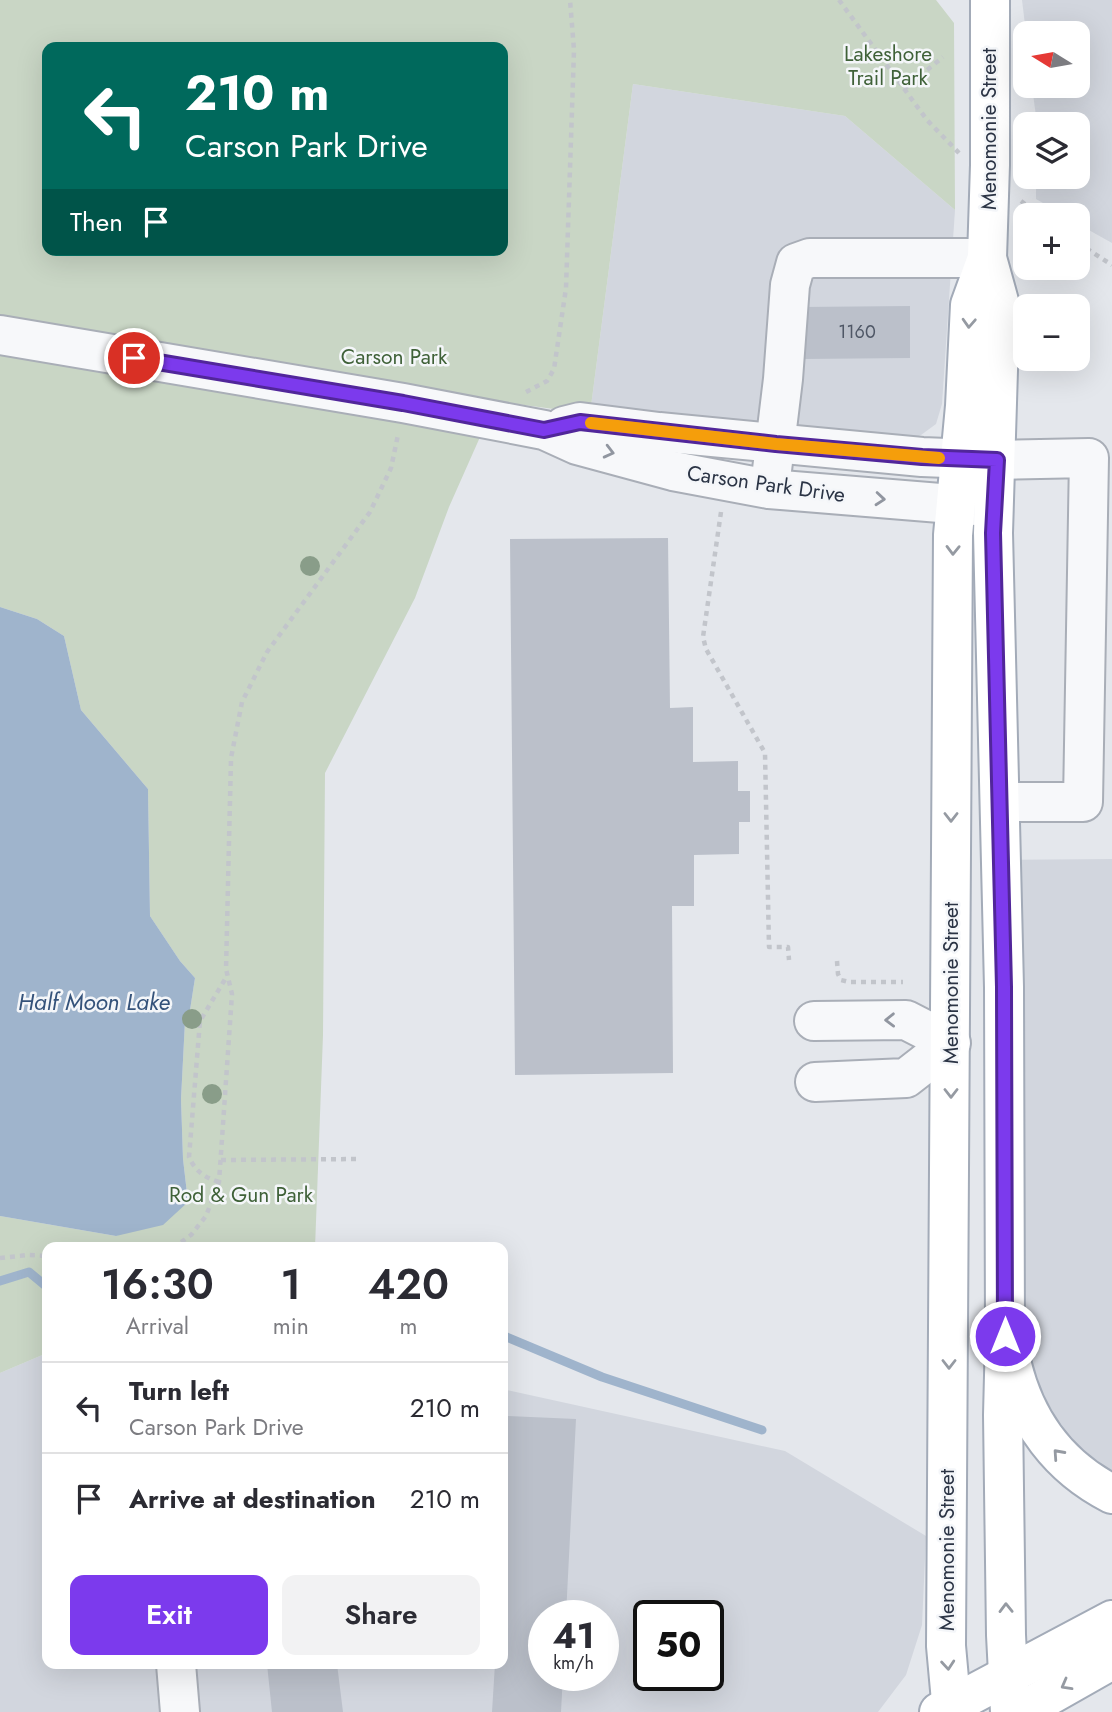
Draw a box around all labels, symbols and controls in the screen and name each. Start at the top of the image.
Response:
north arrow [1013,21,1090,98]
map controls [1013,21,1090,371]
park label: Lakeshore Trail Park [844,39,932,93]
street label: Menomonie Street [974,48,1004,210]
text: 210 m [185,58,329,128]
icon: left [70,70,161,161]
button: layers [1013,112,1090,189]
text: Carson Park Drive [185,123,428,169]
text: Then [70,203,123,241]
icon: arrive [137,203,175,241]
button: + [1013,203,1090,280]
button: − [1013,294,1090,371]
one-way arrow [961,318,976,329]
house number: 1160 [838,319,876,345]
pin [104,328,164,388]
icon: arrive [115,339,153,377]
park label: Carson Park [341,342,448,372]
one-way arrow [603,444,615,459]
street label: Carson Park Drive [685,458,847,510]
one-way arrow [875,491,886,506]
one-way arrow [945,546,961,556]
one-way arrow [943,812,958,823]
street label: Menomonie Street [936,902,966,1064]
water label: Half Moon Lake [18,985,170,1019]
one-way arrow [884,1012,895,1028]
one-way arrow [943,1088,959,1099]
park label: Rod & Gun Park [169,1180,314,1210]
text: 16:30 [101,1254,214,1315]
text: 1 [280,1254,301,1315]
text: 420 [368,1254,449,1315]
position arrow [968,1299,1042,1373]
text: Arrival [126,1309,189,1343]
text: min [273,1309,309,1343]
text: m [399,1309,417,1343]
one-way arrow [941,1360,957,1370]
text: Turn left [129,1372,229,1410]
icon: left [70,1389,108,1427]
text: 210 m [410,1389,480,1427]
text: Carson Park Drive [129,1410,304,1444]
one-way arrow [1054,1449,1066,1462]
street label: Menomonie Street [932,1469,962,1631]
icon: arrive [70,1480,108,1518]
text: Arrive at destination [129,1480,376,1518]
text: 210 m [410,1480,480,1518]
button: Exit [70,1575,268,1655]
button: Share [282,1575,480,1655]
speed limit sign: 50 [633,1600,724,1691]
one-way arrow [998,1602,1013,1613]
text: 41 [552,1611,595,1661]
text: km/h [553,1650,594,1676]
one-way arrow [940,1660,955,1671]
one-way arrow [1060,1677,1073,1690]

